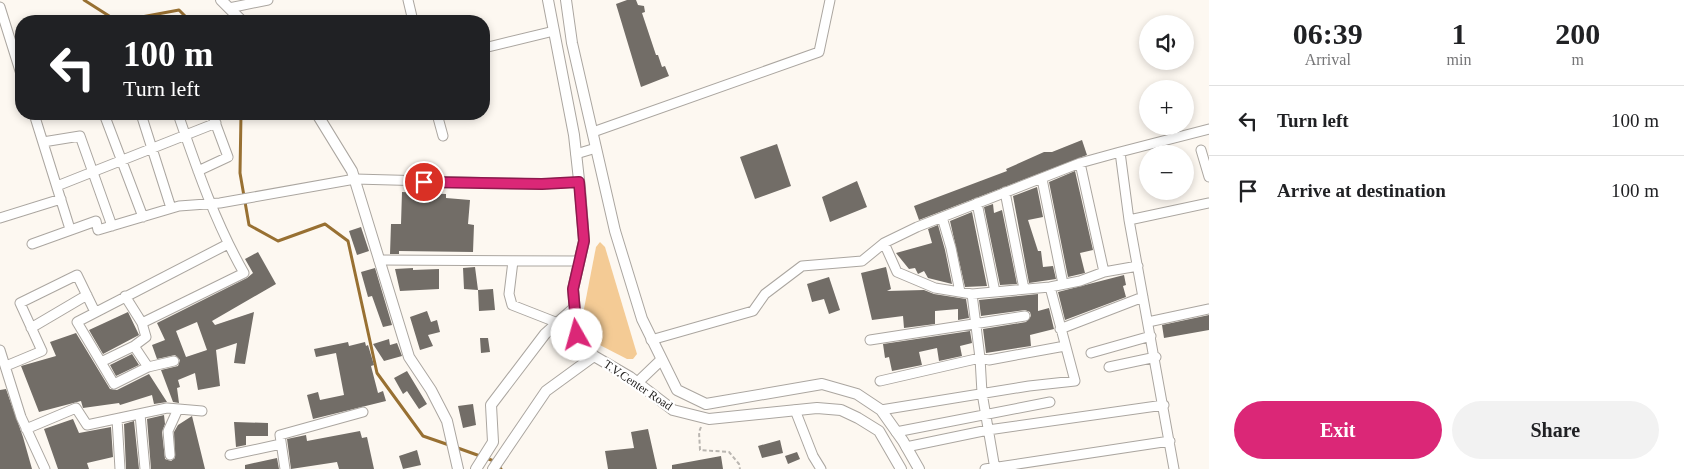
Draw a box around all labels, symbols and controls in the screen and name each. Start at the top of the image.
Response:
map controls [1139,15,1194,200]
button: sound [1139,15,1194,70]
text: 06:39 [1293,17,1363,50]
text: 1 [1451,17,1466,50]
text: 200 [1555,17,1600,50]
icon: left [40,35,105,100]
text: 100 m [123,35,213,74]
text: Arrival [1305,51,1351,68]
text: min [1447,51,1471,68]
text: m [1571,51,1584,68]
text: Turn left [123,76,200,101]
button: + [1139,80,1194,135]
icon: left [1234,107,1262,135]
text: Turn left [1277,110,1349,131]
text: 100 m [1611,110,1659,131]
button: − [1139,145,1194,200]
pin [403,161,445,203]
icon: arrive [410,168,438,196]
icon: arrive [1234,177,1262,205]
text: Arrive at destination [1277,180,1446,201]
text: 100 m [1611,180,1659,201]
position arrow [550,308,602,360]
street label: T.V.Center Road [601,357,675,413]
button: Exit [1234,401,1442,459]
button: Share [1452,401,1659,459]

